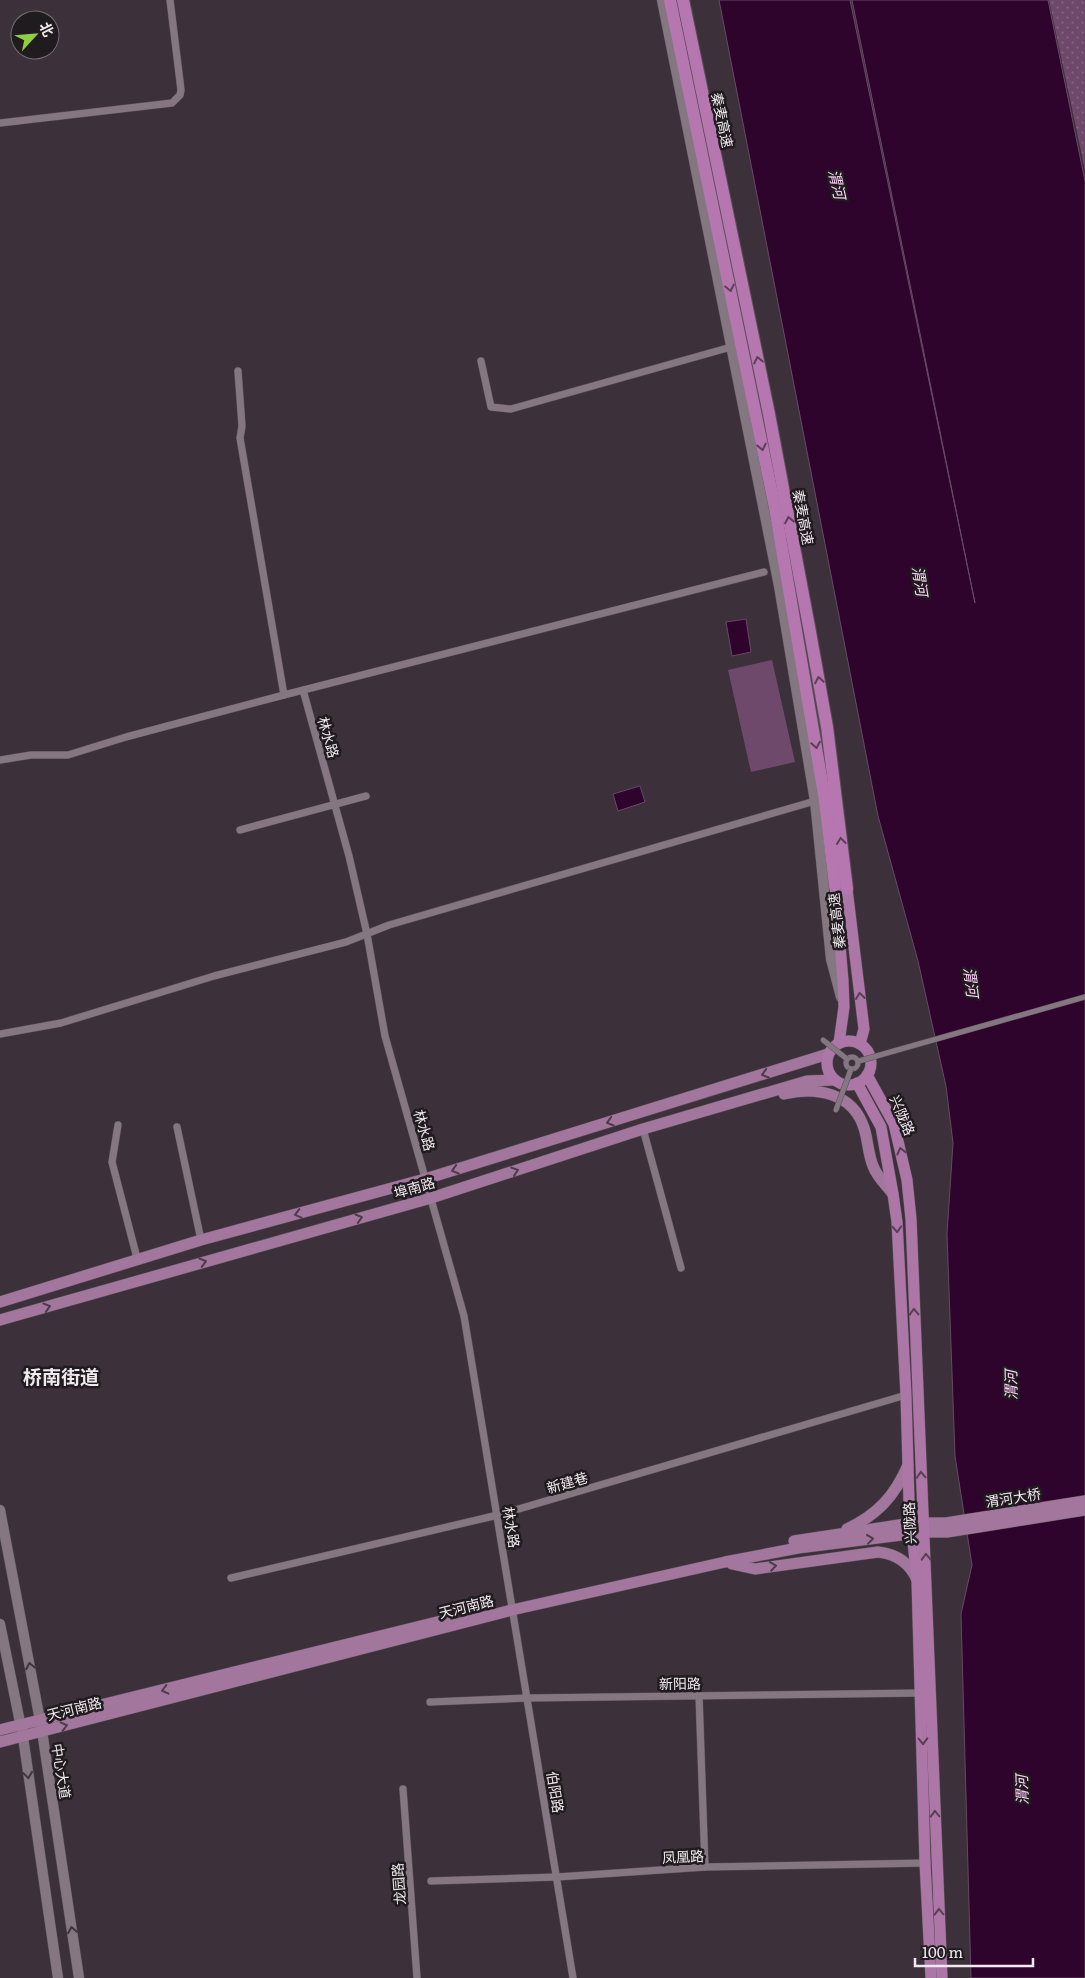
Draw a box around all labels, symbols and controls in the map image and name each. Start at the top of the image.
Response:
north arrow [10,10,60,60]
text: 北 [36,18,60,40]
street label: 秦麦高速 [707,91,739,149]
water label: 渭河 [824,167,853,204]
one-way arrow [724,283,734,292]
one-way arrow [753,356,764,365]
one-way arrow [757,442,767,451]
street label: 秦麦高速 [789,488,819,546]
one-way arrow [784,516,795,524]
water label: 渭河 [907,564,935,601]
one-way arrow [814,675,824,684]
street label: 林水路 [314,714,344,760]
one-way arrow [811,740,821,749]
one-way arrow [836,836,847,844]
street label: 秦麦高速 [823,892,849,950]
water label: 渭河 [959,966,986,1001]
one-way arrow [855,991,866,999]
one-way arrow [762,1068,770,1078]
street label: 兴陇路 [886,1092,920,1138]
street label: 林水路 [410,1107,440,1153]
one-way arrow [607,1116,615,1126]
one-way arrow [896,1146,907,1155]
one-way arrow [451,1164,460,1174]
one-way arrow [510,1166,519,1176]
street label: 埠南路 [391,1172,437,1202]
one-way arrow [295,1208,303,1218]
one-way arrow [355,1213,364,1224]
one-way arrow [892,1226,903,1234]
one-way arrow [199,1258,207,1268]
one-way arrow [42,1302,51,1313]
one-way arrow [909,1308,920,1316]
district label: 桥南街道 [23,1362,99,1390]
water label: 渭河 [998,1367,1022,1400]
street label: 新建巷 [544,1467,590,1497]
one-way arrow [916,1470,927,1478]
street label: 渭河大桥 [984,1483,1042,1511]
street label: 兴陇路 [898,1502,920,1544]
street label: 林水路 [499,1505,525,1549]
one-way arrow [866,1534,874,1545]
one-way arrow [920,1552,931,1560]
one-way arrow [769,1562,777,1572]
street label: 天河南路 [436,1590,496,1622]
one-way arrow [25,1661,36,1670]
street label: 新阳路 [659,1673,701,1693]
one-way arrow [160,1684,169,1695]
street label: 天河南路 [44,1692,104,1724]
one-way arrow [60,1721,68,1731]
one-way arrow [917,1738,928,1746]
street label: 中心大道 [48,1742,76,1800]
street label: 伯阳路 [543,1770,569,1814]
one-way arrow [23,1771,33,1780]
water label: 渭河 [1009,1772,1033,1805]
one-way arrow [930,1810,941,1818]
street label: 凤凰路 [662,1845,704,1867]
street label: 龙园路 [387,1862,409,1906]
one-way arrow [934,1908,945,1916]
one-way arrow [67,1925,78,1933]
scale bar [915,1936,1032,1968]
text: 100 m [922,1940,963,1963]

